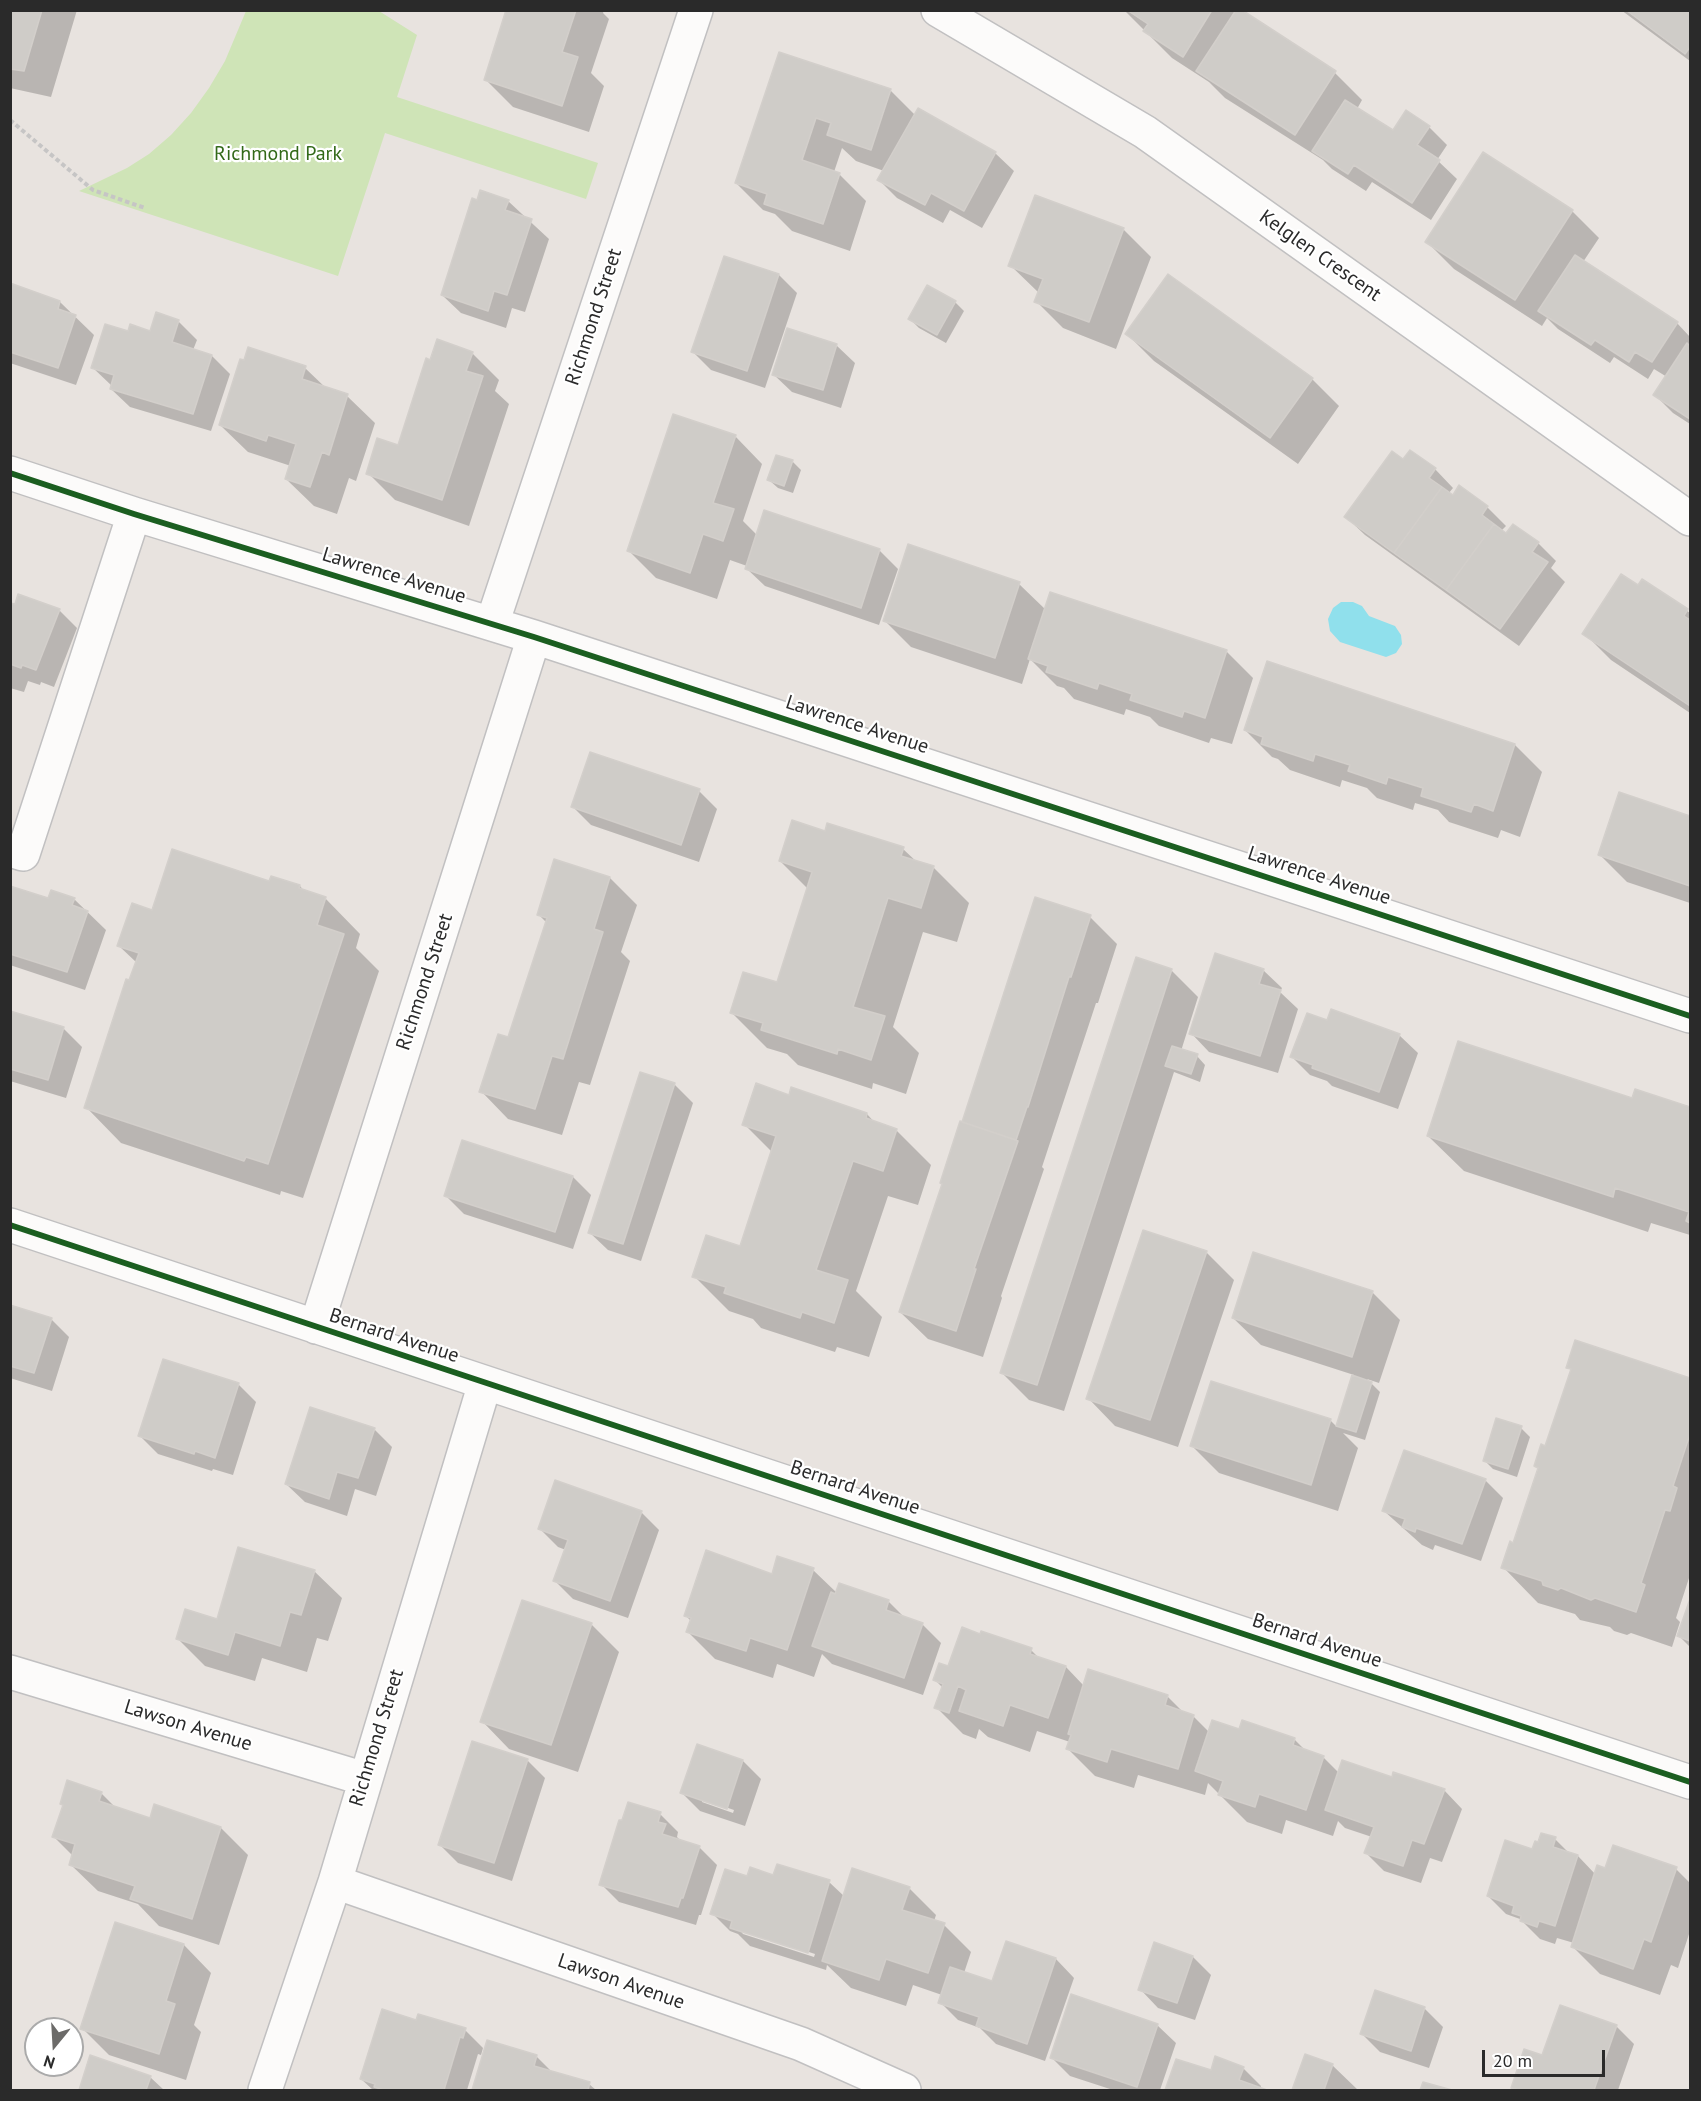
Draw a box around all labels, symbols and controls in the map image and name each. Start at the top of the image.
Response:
park label: Richmond Park [214,142,342,166]
street label: Kelglen Crescent [1254,205,1386,307]
street label: Richmond Street [561,246,627,388]
street label: Lawrence Avenue [319,543,469,609]
street label: Lawrence Avenue [782,691,932,759]
street label: Lawrence Avenue [1244,842,1394,910]
street label: Richmond Street [392,911,458,1053]
street label: Bernard Avenue [326,1304,462,1368]
street label: Bernard Avenue [787,1456,923,1520]
street label: Bernard Avenue [1249,1609,1385,1673]
street label: Richmond Street [345,1666,409,1810]
street label: Lawson Avenue [121,1695,255,1757]
street label: Lawson Avenue [554,1949,688,2015]
north arrow [24,2017,84,2077]
scale bar [1485,2038,1608,2076]
text: 20 m [1493,2049,1532,2072]
text: N [41,2051,57,2073]

